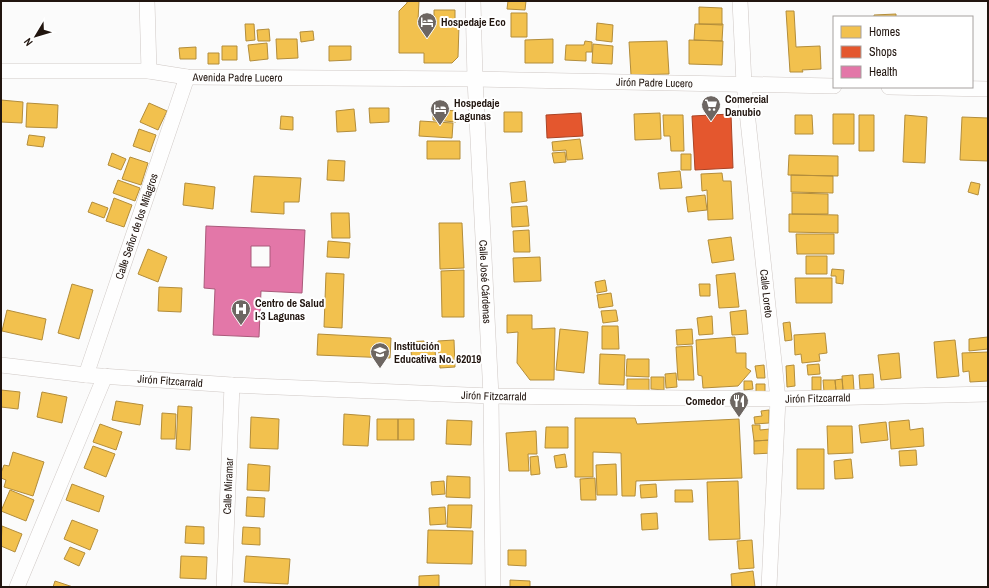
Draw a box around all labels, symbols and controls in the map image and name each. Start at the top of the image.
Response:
hotel icon: Hospedaje Eco [416,11,438,39]
place label: Hospedaje Eco [441,15,506,29]
north arrow [16,16,56,56]
legend [833,16,973,88]
text: Homes [869,24,900,40]
text: N [21,35,36,49]
text: Shops [869,44,897,60]
text: Health [869,64,897,80]
street label: Avenida Padre Lucero [192,70,283,85]
street label: Jirón Padre Lucero [616,75,693,90]
place label: Comercial Danubio [725,92,769,119]
supermarket icon: Comercial Danubio [700,94,722,122]
place label: Hospedaje Lagunas [454,96,500,123]
hotel icon: Hospedaje Lagunas [429,98,451,126]
street label: Calle Señor de los Milagros [112,171,161,281]
street label: Calle José Cárdenas [476,239,494,324]
street label: Calle Loreto [757,269,776,319]
place label: Centro de Salud I-3 Lagunas [255,296,324,323]
hospital icon: Centro de Salud I-3 Lagunas [230,298,252,326]
place label: Institución Educativa No. 62019 [394,339,481,366]
school or university icon: Institución Educativa No. 62019 [369,341,391,369]
street label: Jirón Fitzcarrald [137,372,203,390]
street label: Jirón Fitzcarrald [461,388,527,403]
restaurant icon: Comedor [728,390,750,418]
street label: Jirón Fitzcarrald [785,390,851,406]
place label: Comedor [685,394,725,408]
street label: Calle Miramar [220,457,236,515]

